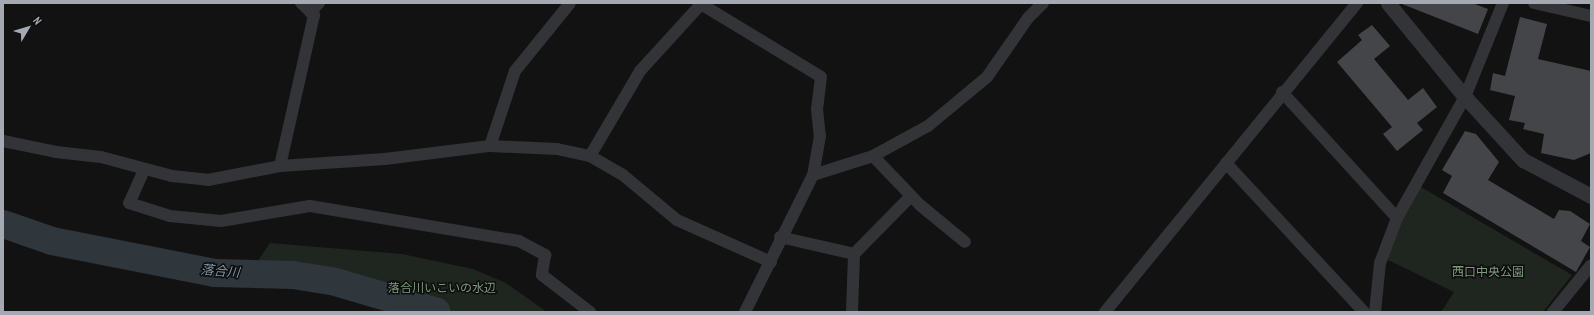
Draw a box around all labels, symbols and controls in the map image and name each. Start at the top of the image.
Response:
north arrow [8,8,48,48]
text: N [30,14,45,27]
water label: 落合川 [200,263,240,281]
park label: 西口中央公園 [1452,265,1524,279]
park label: 落合川いこいの水辺 [388,281,496,295]

